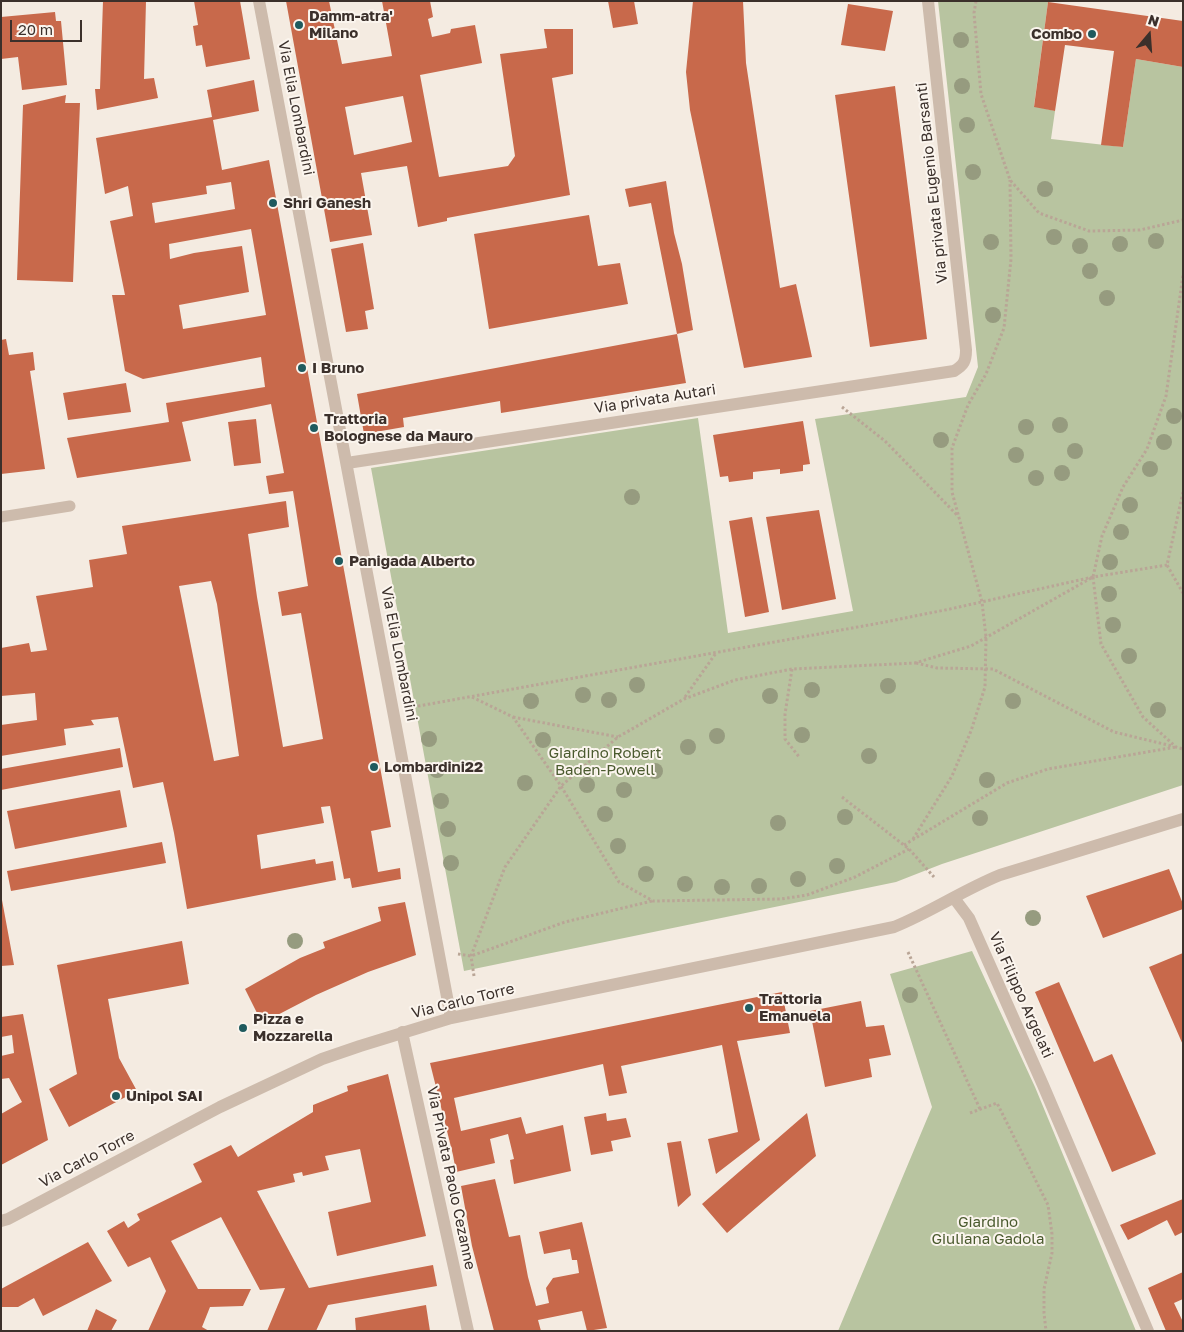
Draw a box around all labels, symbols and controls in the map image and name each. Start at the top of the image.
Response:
place label: Damm-atra' Milano [309,7,393,42]
scale bar [12,10,85,42]
north arrow [1124,10,1174,60]
text: N [1146,11,1161,30]
marker: Damm-atra' Milano [293,19,305,31]
text: 20 m [18,20,53,38]
place label: Combo [1031,25,1082,43]
marker: Combo [1086,28,1098,40]
street label: Via Elia Lombardini [274,39,318,177]
street label: Via privata Eugenio Barsanti [912,82,952,284]
place label: Shri Ganesh [283,194,371,212]
marker: Shri Ganesh [267,197,279,209]
place label: I Bruno [312,359,364,377]
marker: I Bruno [296,362,308,374]
street label: Via privata Autari [593,380,717,418]
place label: Trattoria Bolognese da Mauro [324,410,473,445]
marker: Trattoria Bolognese da Mauro [308,422,320,434]
place label: Panigada Alberto [349,552,475,570]
marker: Panigada Alberto [333,555,345,567]
street label: Via Elia Lombardini [377,585,421,723]
park label: Giardino Robert Baden-Powell [548,744,662,779]
place label: Lombardini22 [384,758,483,776]
marker: Lombardini22 [368,761,380,773]
street label: Via Filippo Argelati [985,929,1057,1061]
street label: Via Carlo Torre [410,980,516,1022]
place label: Trattoria Emanuela [759,990,831,1025]
marker: Trattoria Emanuela [743,1002,755,1014]
place label: Pizza e Mozzarella [253,1010,333,1045]
marker: Pizza e Mozzarella [237,1022,249,1034]
street label: Via Privata Paolo Cezanne [423,1085,479,1271]
place label: Unipol SAI [126,1087,203,1105]
marker: Unipol SAI [110,1090,122,1102]
street label: Via Carlo Torre [36,1126,138,1192]
park label: Giardino Giuliana Gadola [932,1213,1044,1248]

